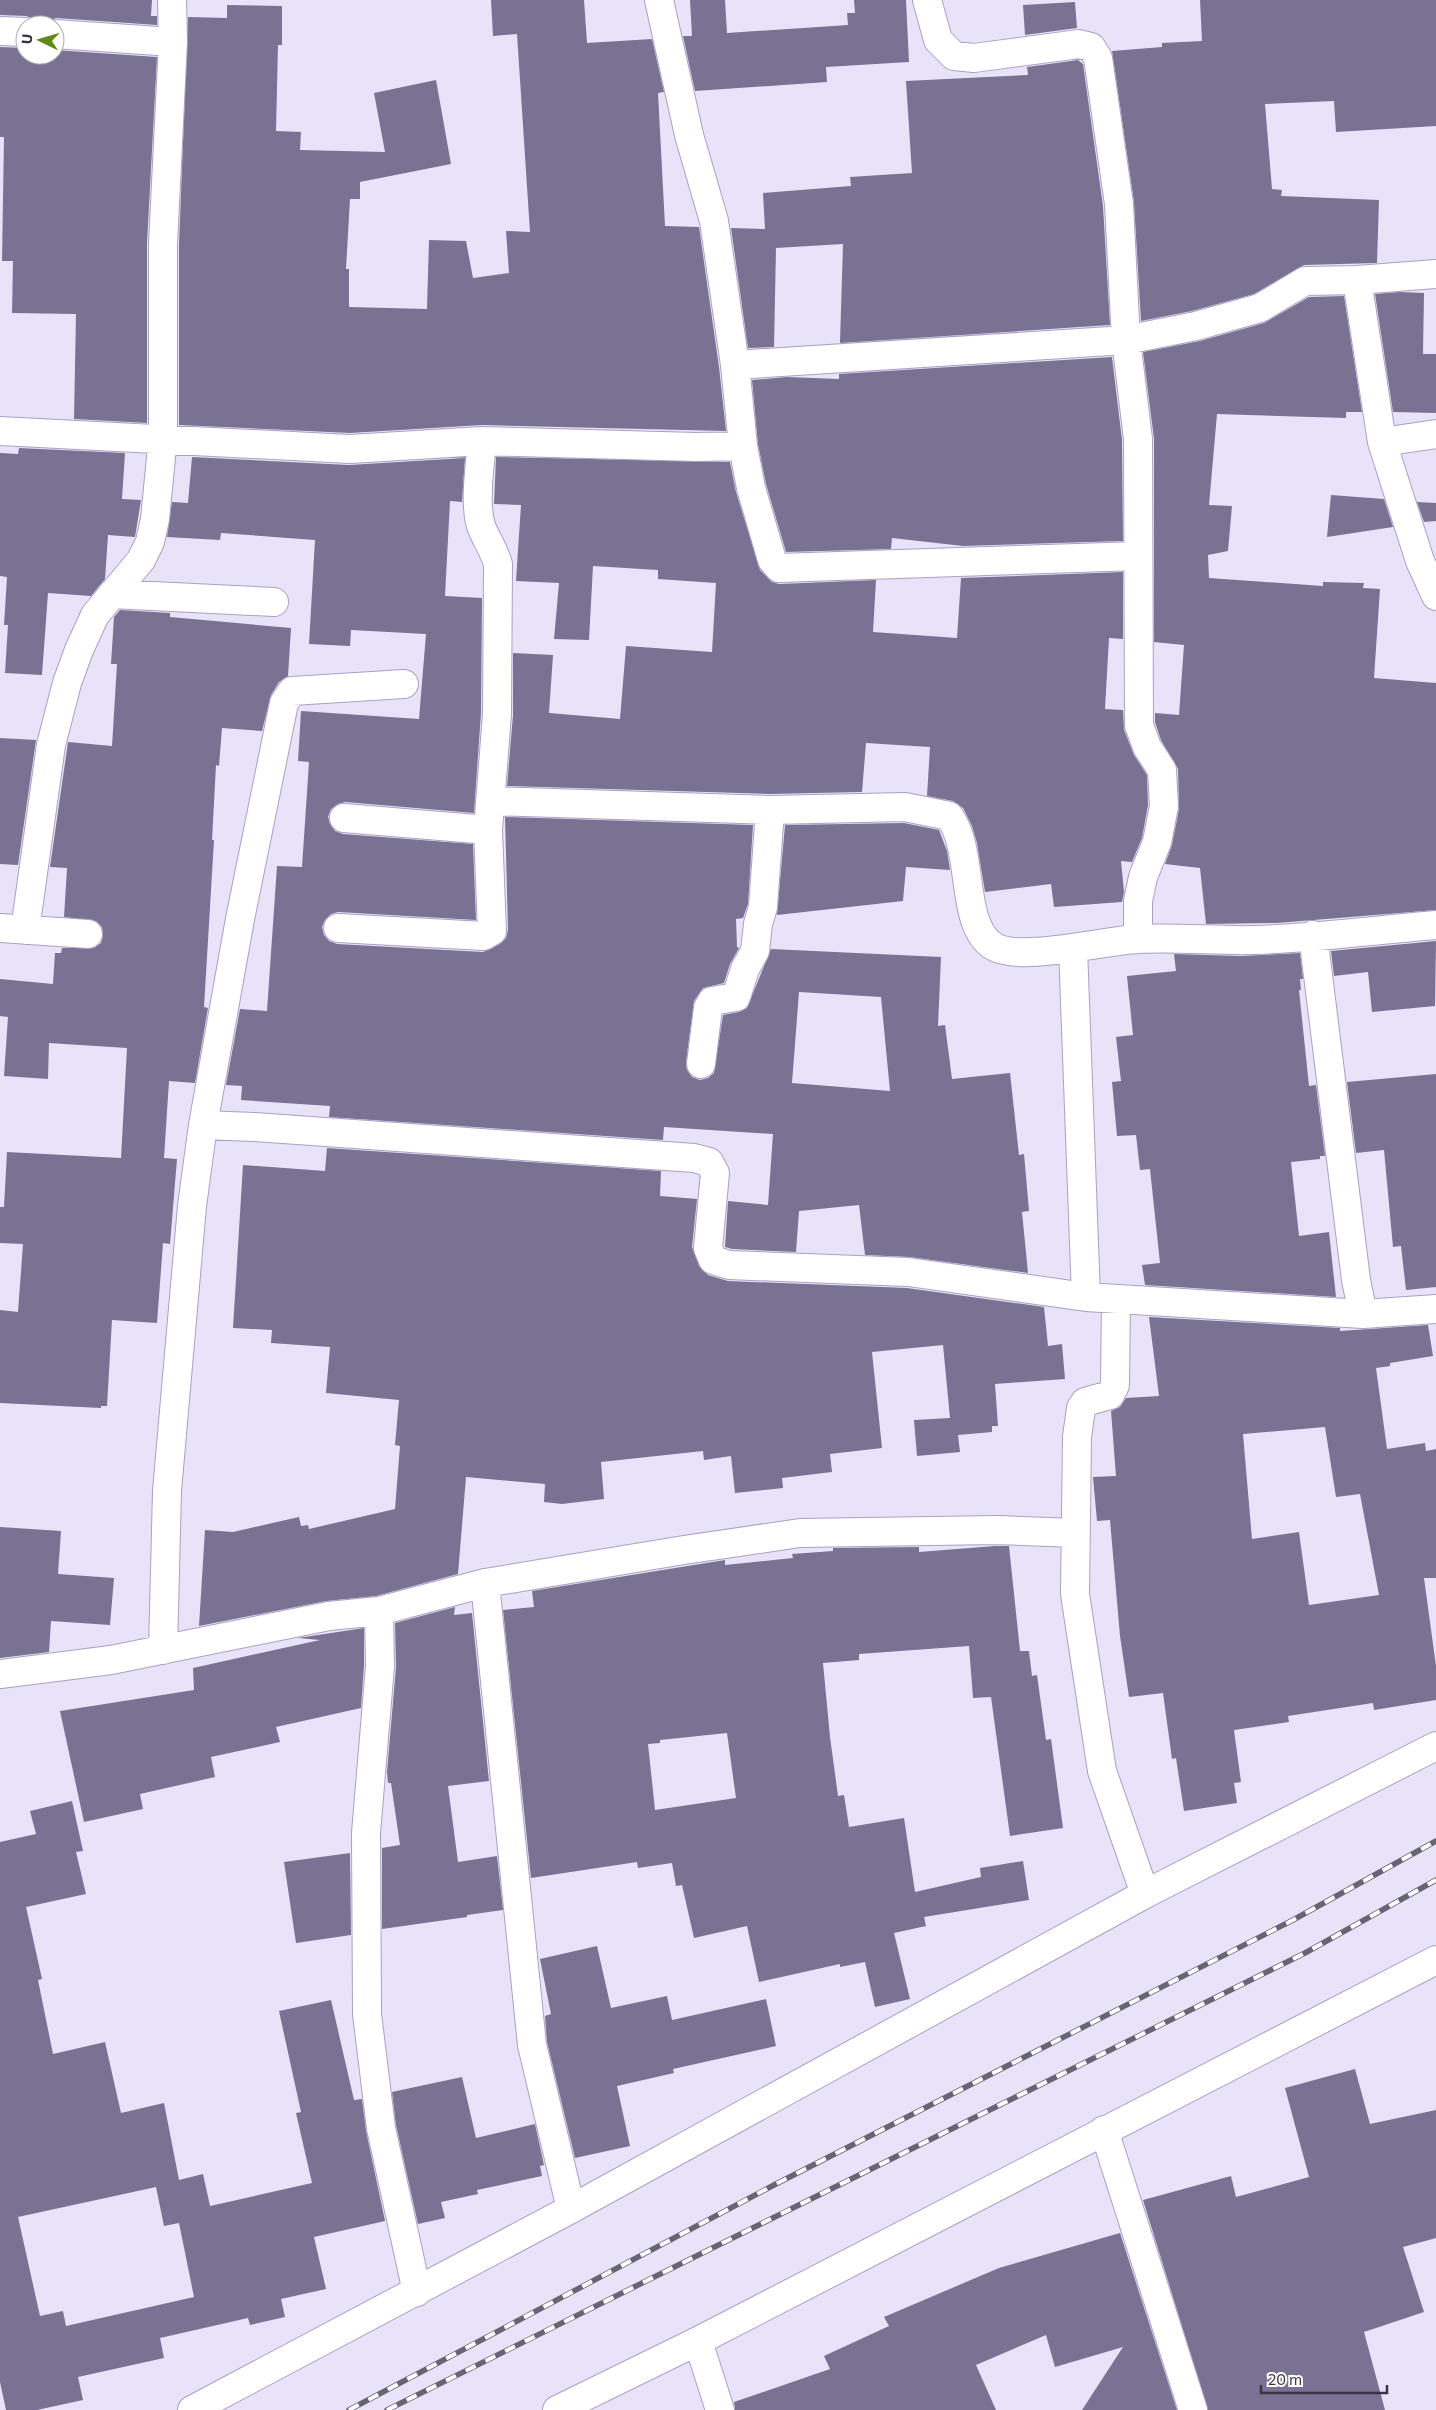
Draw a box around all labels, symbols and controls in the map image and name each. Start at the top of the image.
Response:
north arrow [15,15,65,65]
text: U [18,33,35,45]
scale bar [1261,2362,1387,2394]
text: 20 m [1268,2370,1302,2388]

